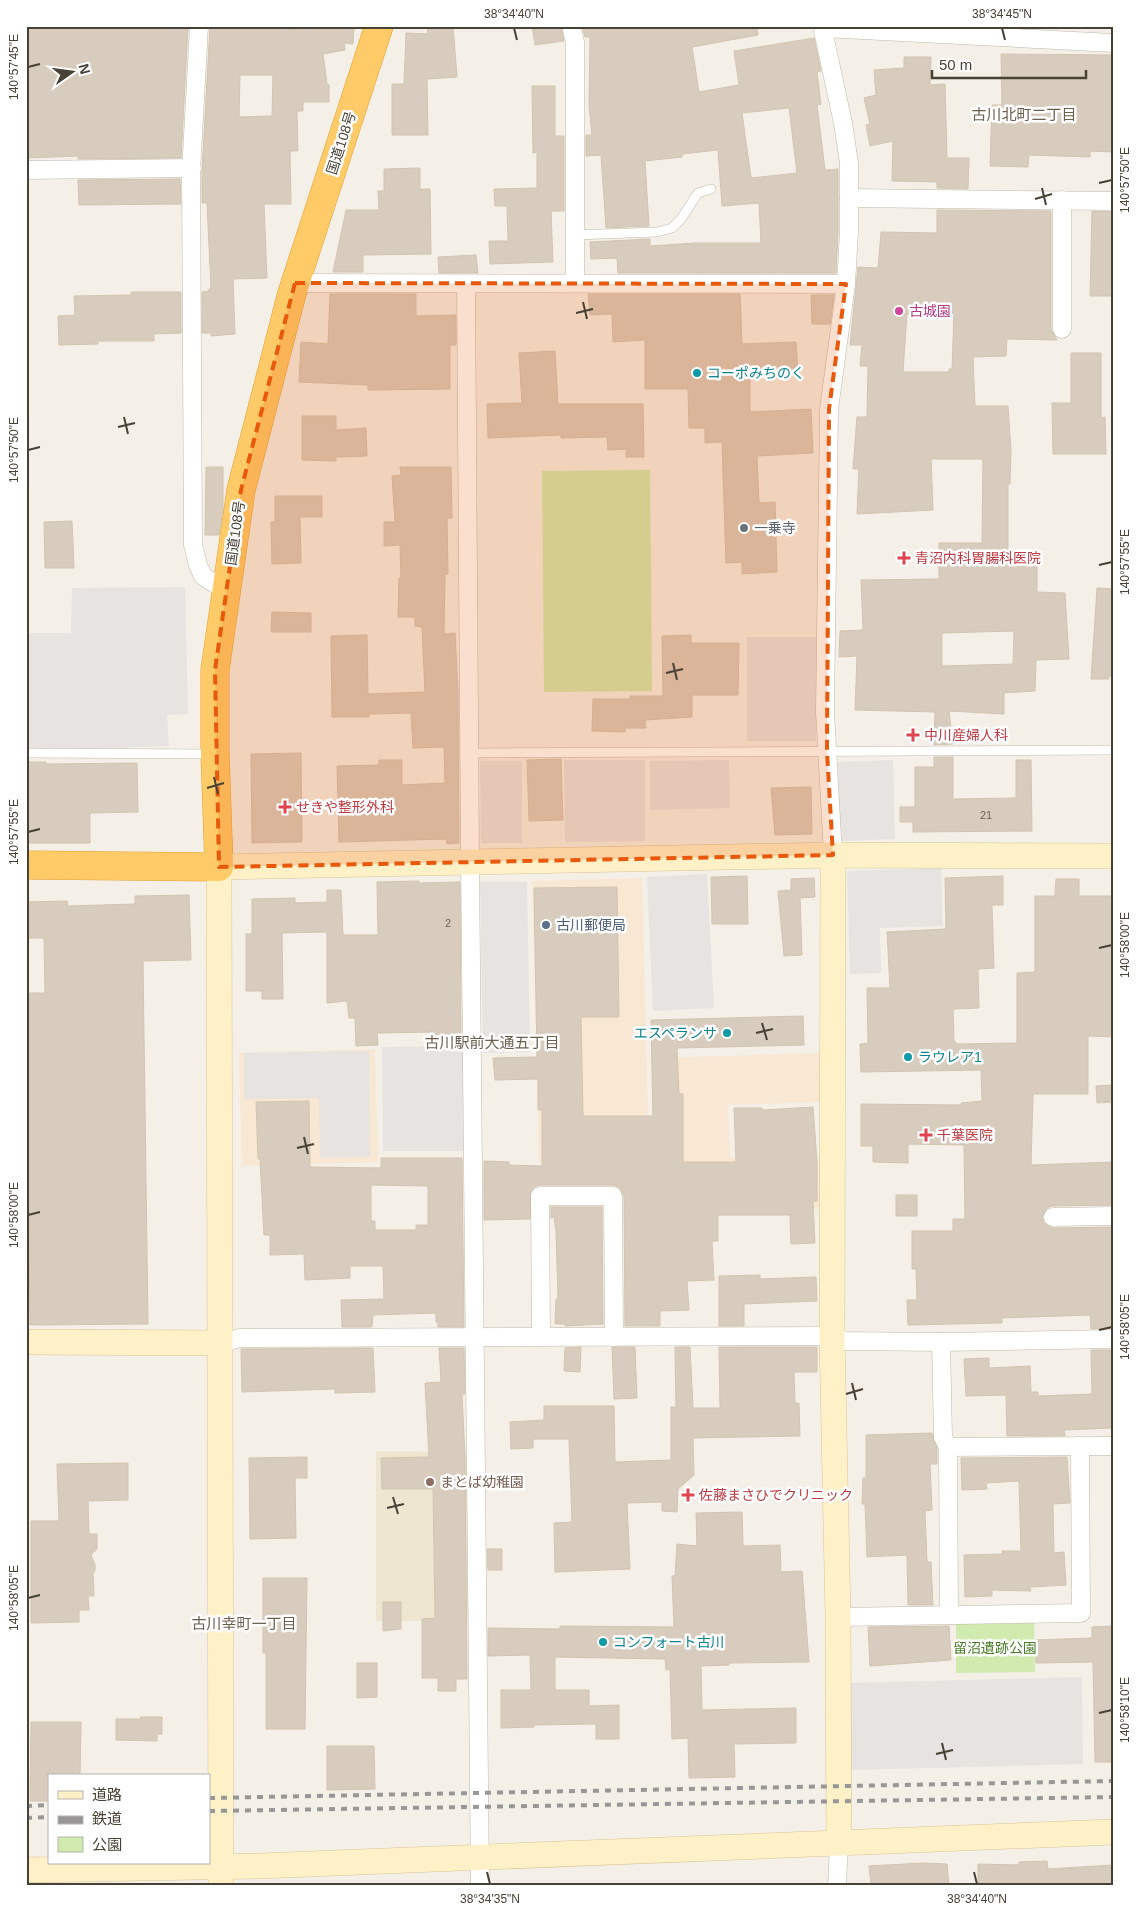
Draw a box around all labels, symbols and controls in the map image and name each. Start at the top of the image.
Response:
text: 38°34'40"N [484,7,544,21]
text: 38°34'45"N [972,7,1032,21]
text: 140°57'45"E [7,34,21,100]
north arrow [48,48,98,98]
scale bar [932,48,1085,80]
text: 50 m [939,56,972,73]
text: N [76,62,94,76]
district label: 古川北町二丁目 [971,106,1077,123]
street label: 国道108号 [323,109,359,177]
text: 140°57'50"E [1118,147,1132,213]
place label: 古城園 [909,303,951,319]
marker: 古城園 [893,305,905,317]
place label: コーポみちのく [707,365,805,381]
marker: コーポみちのく [691,367,703,379]
text: 140°57'50"E [7,417,21,483]
street label: 国道108号 [223,500,247,566]
place label: 一乗寺 [754,520,796,536]
marker: 一乗寺 [738,522,750,534]
text: 140°57'55"E [1118,529,1132,595]
place label: 青沼内科胃腸科医院 [915,550,1041,566]
marker: 青沼内科胃腸科医院 [897,551,911,565]
place label: 中川産婦人科 [924,727,1008,743]
marker: 中川産婦人科 [906,728,920,742]
text: 140°57'55"E [7,799,21,865]
place label: せきや整形外科 [296,799,394,815]
marker: せきや整形外科 [278,800,292,814]
house number: 21 [980,809,992,821]
text: 140°58'00"E [1118,912,1132,978]
house number: 2 [445,917,451,929]
place label: 古川郵便局 [556,917,626,933]
marker: 古川郵便局 [540,919,552,931]
place label: エスペランサ [634,1025,717,1041]
marker: エスペランサ [721,1027,733,1039]
district label: 古川駅前大通五丁目 [424,1034,560,1051]
place label: ラウレア1 [918,1049,982,1065]
marker: ラウレア1 [902,1051,914,1063]
place label: 千葉医院 [937,1127,993,1143]
marker: 千葉医院 [919,1128,933,1142]
text: 140°58'00"E [7,1182,21,1248]
text: 140°58'05"E [1118,1294,1132,1360]
place label: まとば幼稚園 [440,1474,524,1490]
marker: まとば幼稚園 [424,1476,436,1488]
place label: 佐藤まさひでクリニック [699,1487,853,1503]
marker: 佐藤まさひでクリニック [681,1488,695,1502]
text: 140°58'05"E [7,1565,21,1631]
district label: 古川幸町一丁目 [191,1615,297,1632]
place label: コンフォート古川 [613,1634,725,1650]
marker: コンフォート古川 [597,1636,609,1648]
park label: 留沼遺跡公園 [953,1640,1037,1656]
text: 140°58'10"E [1118,1677,1132,1743]
legend [48,1774,210,1864]
text: 道路 [92,1786,122,1803]
text: 鉄道 [92,1810,122,1827]
text: 公園 [92,1836,122,1853]
text: 38°34'35"N [460,1892,520,1906]
text: 38°34'40"N [947,1892,1007,1906]

